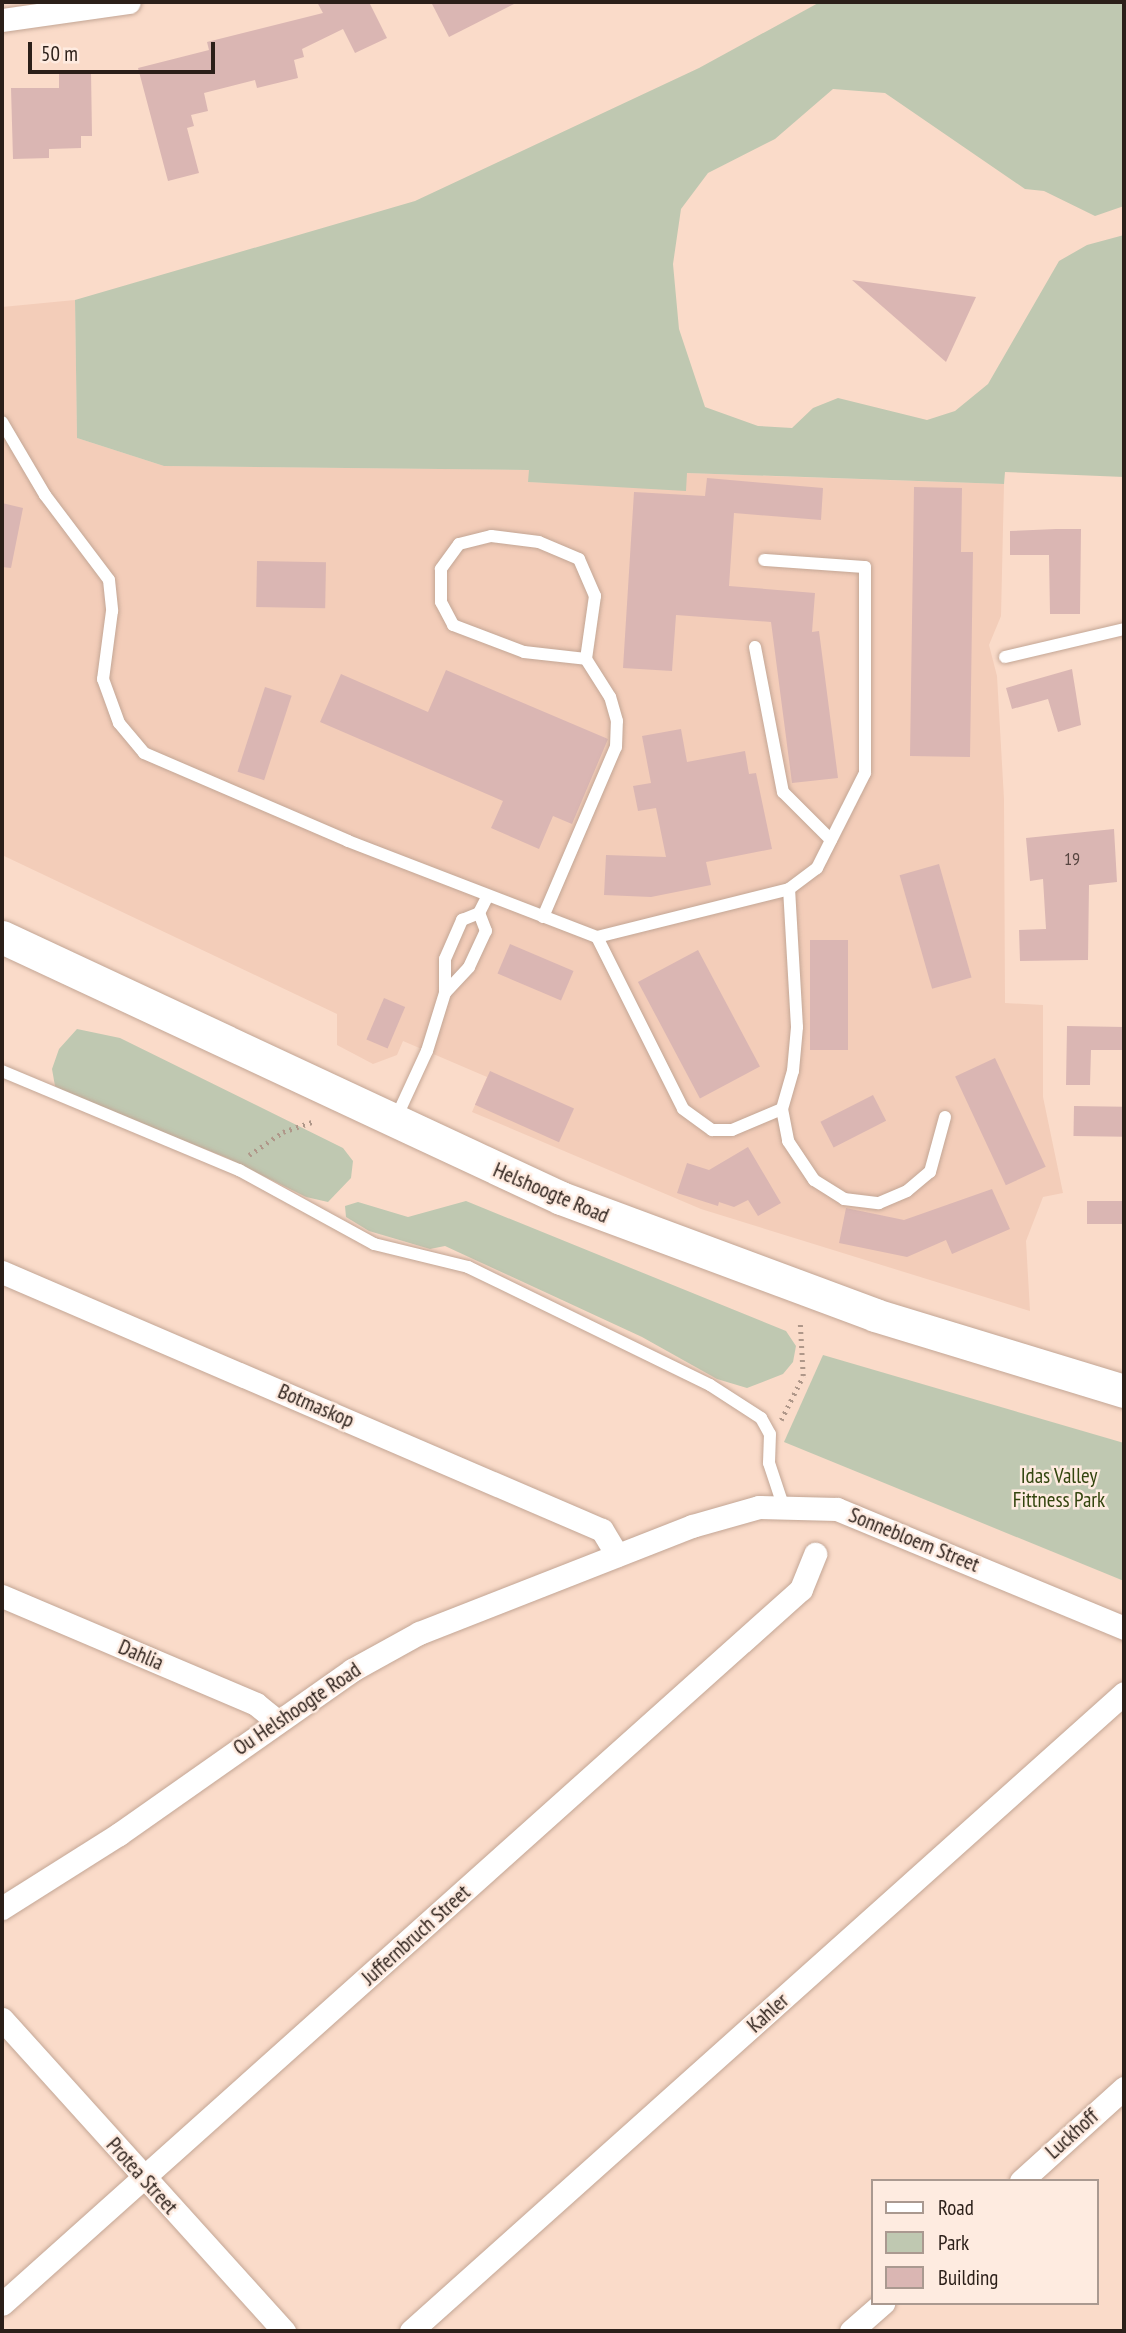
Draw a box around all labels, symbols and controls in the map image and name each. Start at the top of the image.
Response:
scale bar [32,28,219,72]
text: 50 m [41,40,78,67]
house number: 19 [1064,848,1080,870]
street label: Helshoogte Road [489,1157,613,1229]
street label: Botmaskop [274,1379,358,1433]
park label: Idas Valley Fittness Park [1013,1463,1105,1513]
street label: Sonnebloem Street [845,1502,983,1578]
street label: Dahlia [115,1634,167,1676]
street label: Ou Helshoogte Road [229,1657,365,1761]
street label: Juffernbruch Street [357,1880,475,1990]
street label: Kahler [742,1988,794,2038]
street label: Luckhoff [1041,2104,1103,2164]
street label: Protea Street [101,2133,183,2219]
legend [870,2179,1098,2305]
text: Road [938,2194,974,2221]
text: Park [938,2229,969,2256]
text: Building [938,2264,998,2291]

